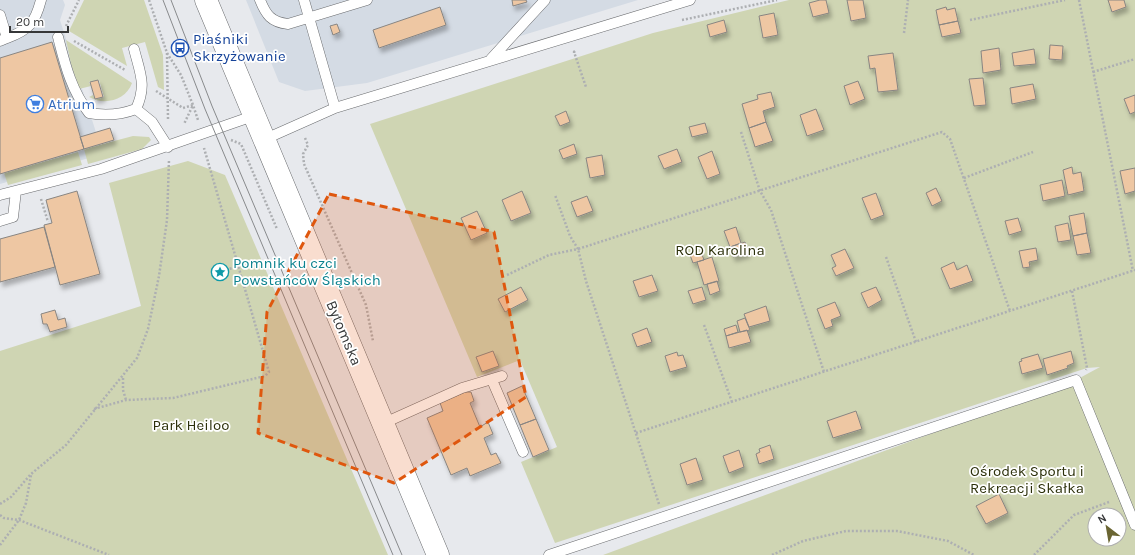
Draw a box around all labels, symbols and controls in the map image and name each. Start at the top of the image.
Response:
scale bar [10,8,68,34]
text: 20 m [16,15,44,29]
place label: Piaśniki Skrzyżowanie [193,30,286,65]
bus stop icon: Piaśniki Skrzyżowanie [170,38,190,58]
supermarket icon: Atrium [25,94,45,114]
place label: Atrium [48,95,95,113]
park label: ROD Karolina [675,241,765,259]
place label: Pomnik ku czci Powstańców Śląskich [233,254,381,289]
place icon: Pomnik ku czci Powstańców Śląskich [210,262,230,282]
street label: Bytomska [322,298,366,368]
park label: Park Heiloo [153,416,229,434]
park label: Ośrodek Sportu i Rekreacji Skałka [970,462,1084,497]
north arrow [1087,507,1127,547]
text: N [1095,511,1109,526]

